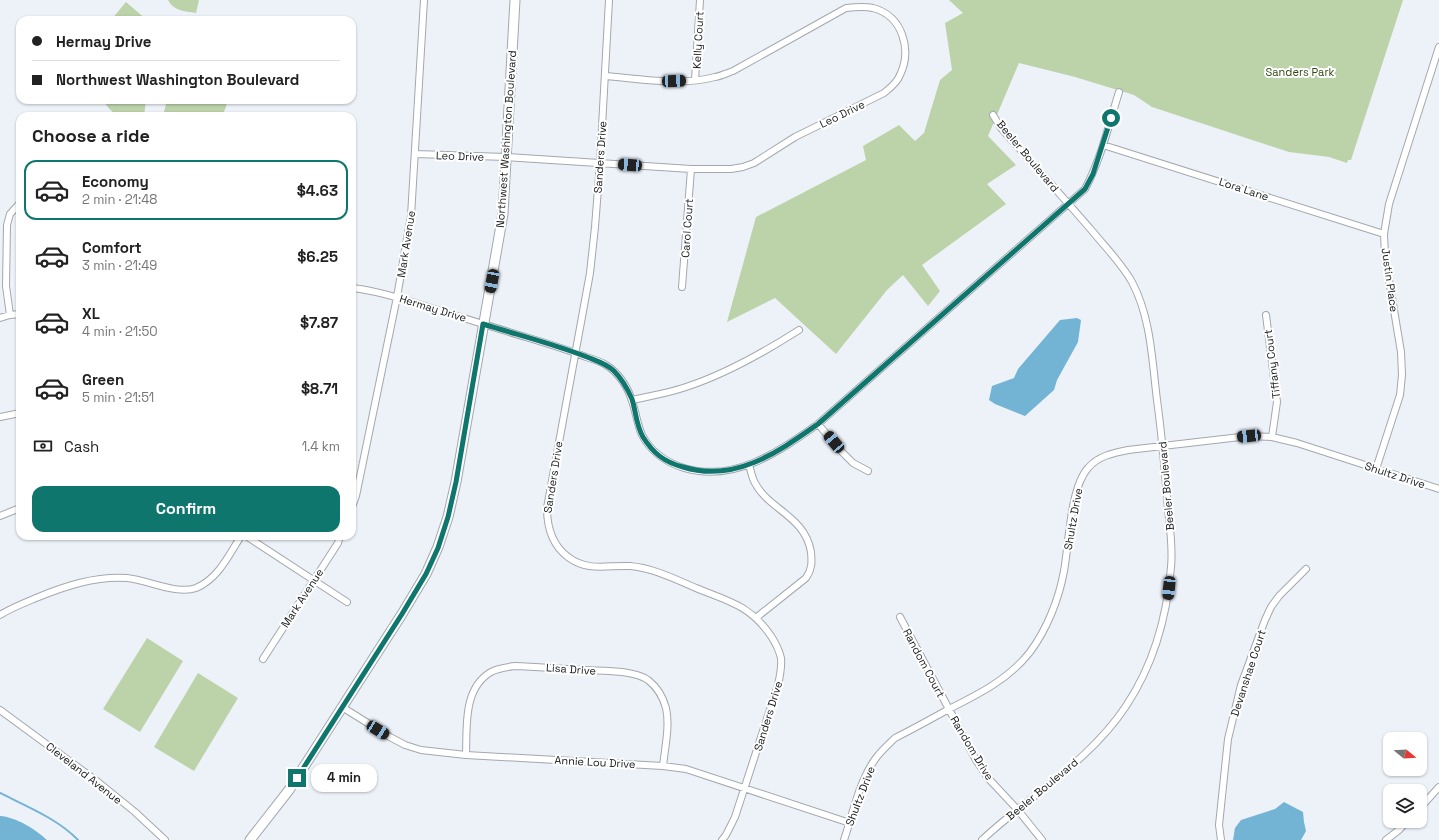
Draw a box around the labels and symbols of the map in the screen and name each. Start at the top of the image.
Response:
street label: Kelly Court [689,11,707,69]
street label: Northwest Washington Boulevard [493,50,519,228]
park label: Sanders Park [1266,65,1335,79]
car [662,75,686,87]
street label: Leo Drive [817,97,867,131]
route start [1102,109,1120,127]
street label: Beeler Boulevard [994,117,1062,195]
street label: Sanders Drive [590,120,610,194]
street label: Leo Drive [436,148,484,164]
car [618,158,642,172]
street label: Lora Lane [1217,174,1271,204]
street label: Carol Court [678,198,696,258]
street label: Mark Avenue [394,210,418,278]
street label: Justin Place [1379,247,1401,313]
car [484,268,500,294]
street label: Hermay Drive [398,291,468,325]
street label: Tiffany Court [1261,329,1283,399]
car [822,429,846,455]
car [1236,429,1262,443]
street label: Sanders Drive [540,440,566,514]
street label: Beeler Boulevard [1155,441,1177,531]
street label: Shultz Drive [1363,459,1427,491]
street label: Shultz Drive [1061,487,1085,551]
street label: Mark Avenue [278,566,326,630]
car [1162,575,1176,601]
street label: Random Court [900,626,948,700]
street label: Devanshae Court [1227,628,1269,718]
street label: Lisa Drive [546,660,596,678]
street label: Sanders Drive [751,679,785,753]
street label: Random Drive [947,713,997,783]
car [365,719,391,741]
north arrow [1383,732,1427,776]
street label: Cleveland Avenue [43,739,125,807]
street label: Annie Lou Drive [554,753,636,771]
street label: Beeler Boulevard [1003,755,1081,823]
callout: 4 min [311,764,377,792]
street label: Shultz Drive [842,764,878,828]
route end [288,769,306,787]

